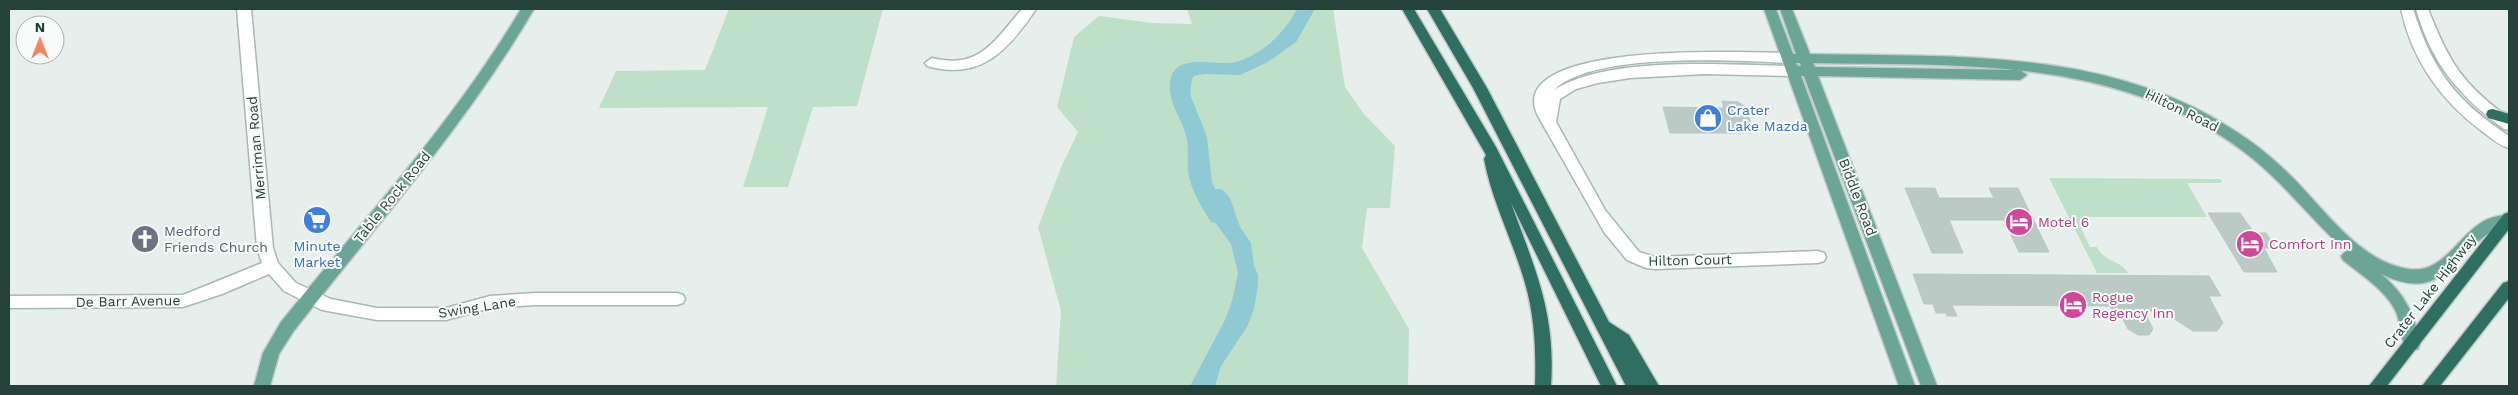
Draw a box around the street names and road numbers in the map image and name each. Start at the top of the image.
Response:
street label: Hilton Road [2143,85,2221,135]
street label: Merriman Road [244,96,268,200]
street label: Table Rock Road [350,148,434,246]
street label: Biddle Road [1836,156,1880,238]
street label: Crater Lake Highway [2381,230,2480,351]
street label: Hilton Court [1648,251,1732,269]
street label: De Barr Avenue [75,292,181,310]
street label: Swing Lane [437,293,517,321]

